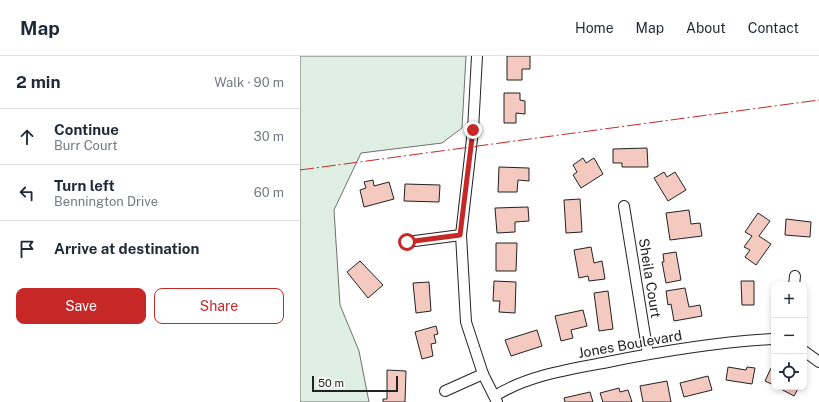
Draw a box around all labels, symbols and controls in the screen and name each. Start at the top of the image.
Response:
text: Map [20,17,60,39]
text: Home [575,20,614,36]
text: Map [636,20,664,36]
text: About [686,20,726,36]
text: Contact [748,20,799,36]
text: 2 min [16,72,61,92]
text: Walk · 90 m [214,75,284,90]
text: Continue [54,121,119,138]
route end [464,121,482,139]
icon: ahead [16,126,38,148]
text: 30 m [254,129,284,144]
text: Burr Court [54,138,118,153]
text: Turn left [54,177,115,194]
icon: left [16,182,38,204]
text: 60 m [254,185,284,200]
text: Bennington Drive [54,194,158,209]
route start [398,233,416,251]
street label: Sheila Court [636,237,664,319]
icon: arrive [16,238,38,260]
text: Arrive at destination [54,240,199,257]
map controls [771,282,807,390]
button: + [771,282,807,318]
button: Save [16,288,146,324]
button: Share [154,288,284,324]
button: − [771,318,807,354]
street label: Jones Boulevard [577,327,683,361]
button: locate [771,354,807,390]
scale bar [312,374,398,393]
text: 50 m [318,377,344,389]

